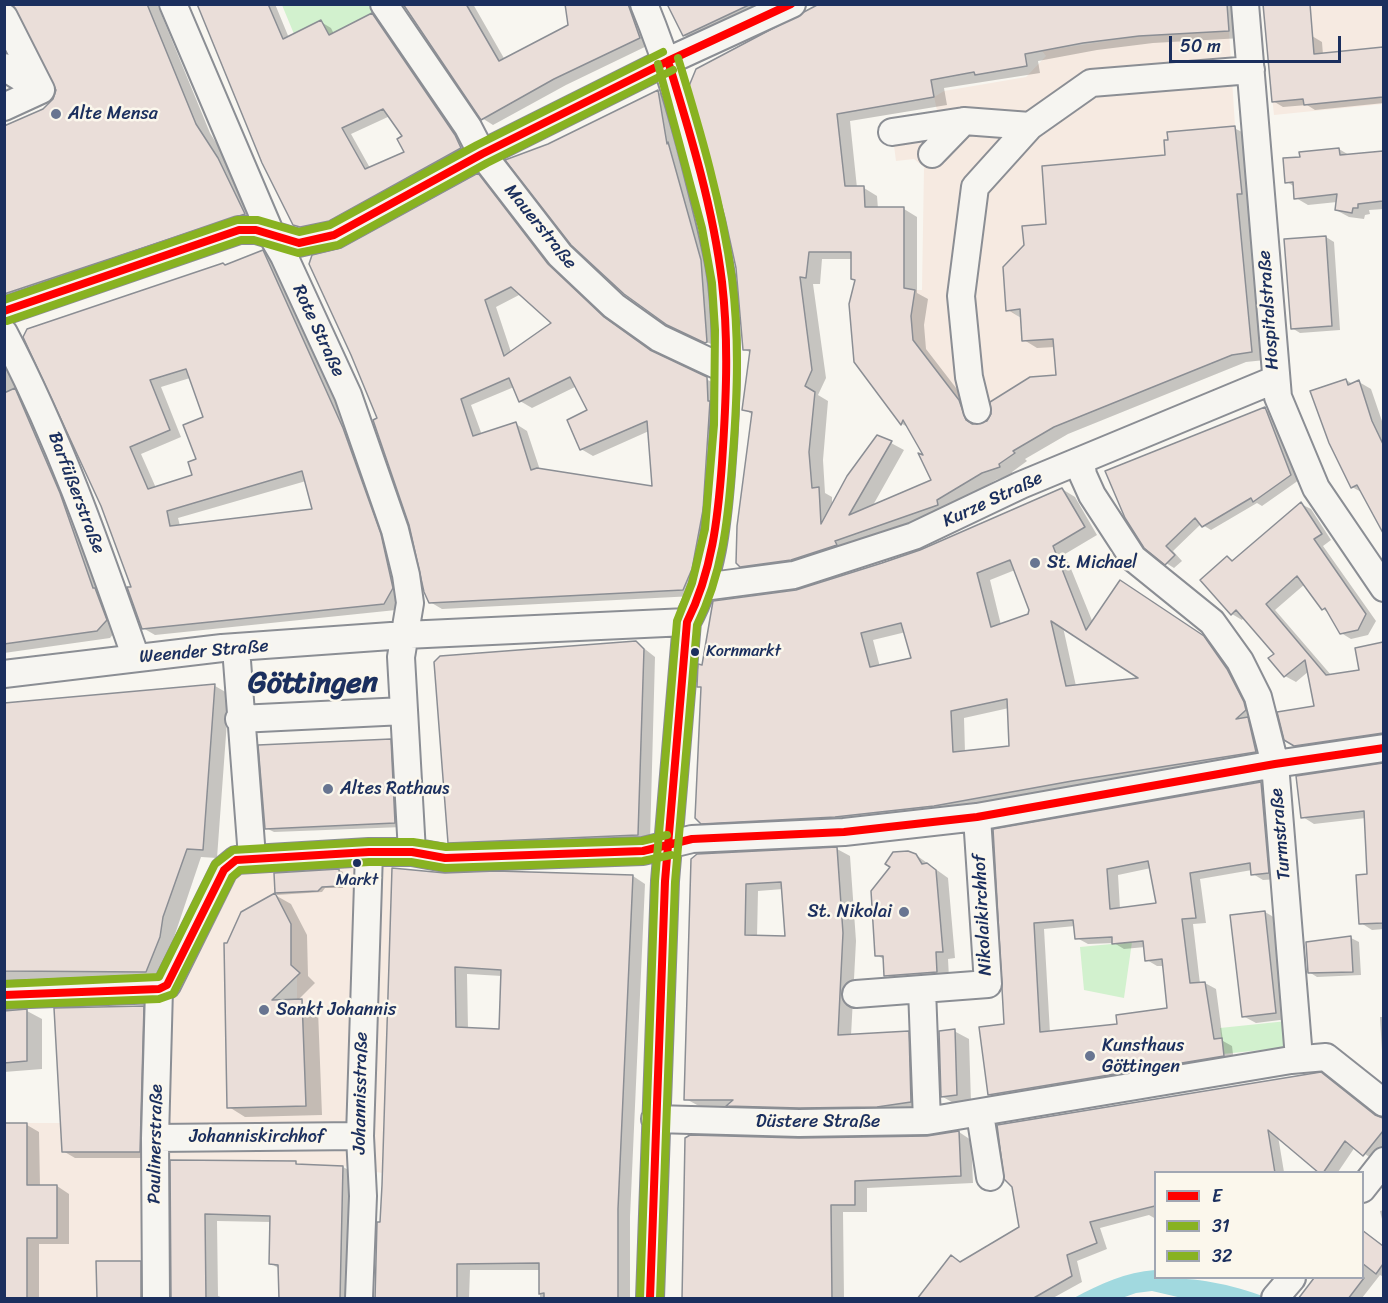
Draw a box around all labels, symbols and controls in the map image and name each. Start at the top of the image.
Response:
scale bar [1172,24,1344,62]
text: 50 m [1180,30,1221,62]
place label: Alte Mensa [68,103,158,125]
marker: Alte Mensa [49,107,63,121]
street label: Mauerstraße [499,180,581,274]
street label: Hospitalstraße [1254,250,1284,370]
street label: Rote Straße [287,282,349,380]
street label: Barfüßerstraße [43,429,109,557]
street label: Kurze Straße [940,467,1046,533]
place label: St. Michael [1047,552,1137,574]
marker: St. Michael [1028,556,1042,570]
street label: Weender Straße [139,636,269,668]
place label: Kornmarkt [706,642,781,662]
marker: Kornmarkt [689,646,701,658]
district label: Göttingen [248,666,378,702]
place label: Altes Rathaus [340,778,449,800]
marker: Altes Rathaus [321,782,335,796]
street label: Turmstraße [1266,787,1296,881]
street label: Nikolaikirchhof [969,854,997,976]
marker: Markt [351,857,363,869]
place label: Markt [336,871,378,891]
place label: St. Nikolai [807,901,892,923]
marker: St. Nikolai [897,905,911,919]
place label: Sankt Johannis [276,999,396,1021]
marker: Sankt Johannis [257,1003,271,1017]
street label: Johannisstraße [349,1032,373,1154]
place label: Kunsthaus Göttingen [1102,1035,1184,1078]
marker: Kunsthaus Göttingen [1083,1049,1097,1063]
street label: Paulinerstraße [144,1084,168,1204]
street label: Düstere Straße [756,1111,880,1133]
street label: Johanniskirchhof [189,1126,325,1148]
legend [1154,1171,1364,1279]
text: E [1212,1180,1222,1212]
text: 31 [1212,1210,1230,1242]
text: 32 [1212,1240,1232,1272]

